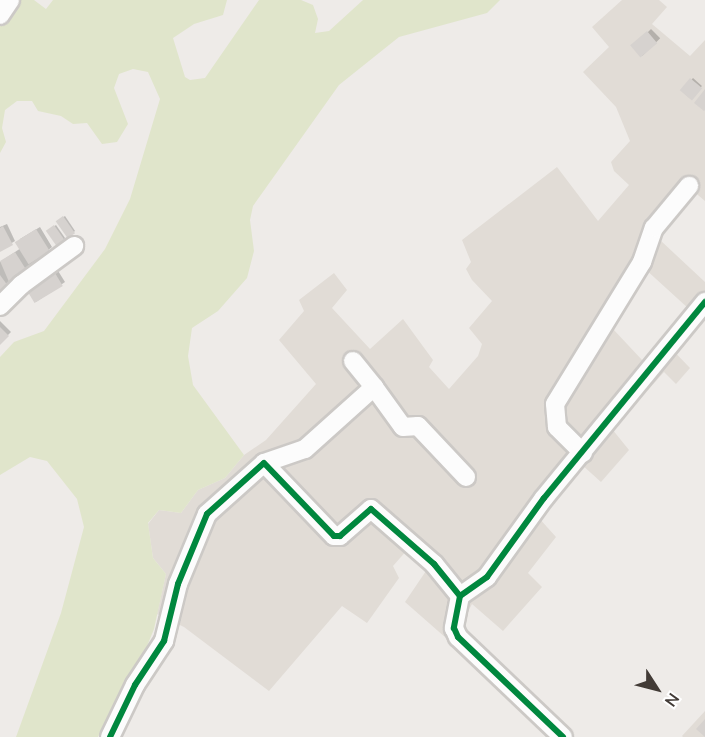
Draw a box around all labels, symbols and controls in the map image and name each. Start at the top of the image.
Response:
north arrow [627,659,687,719]
text: N [659,688,684,711]

